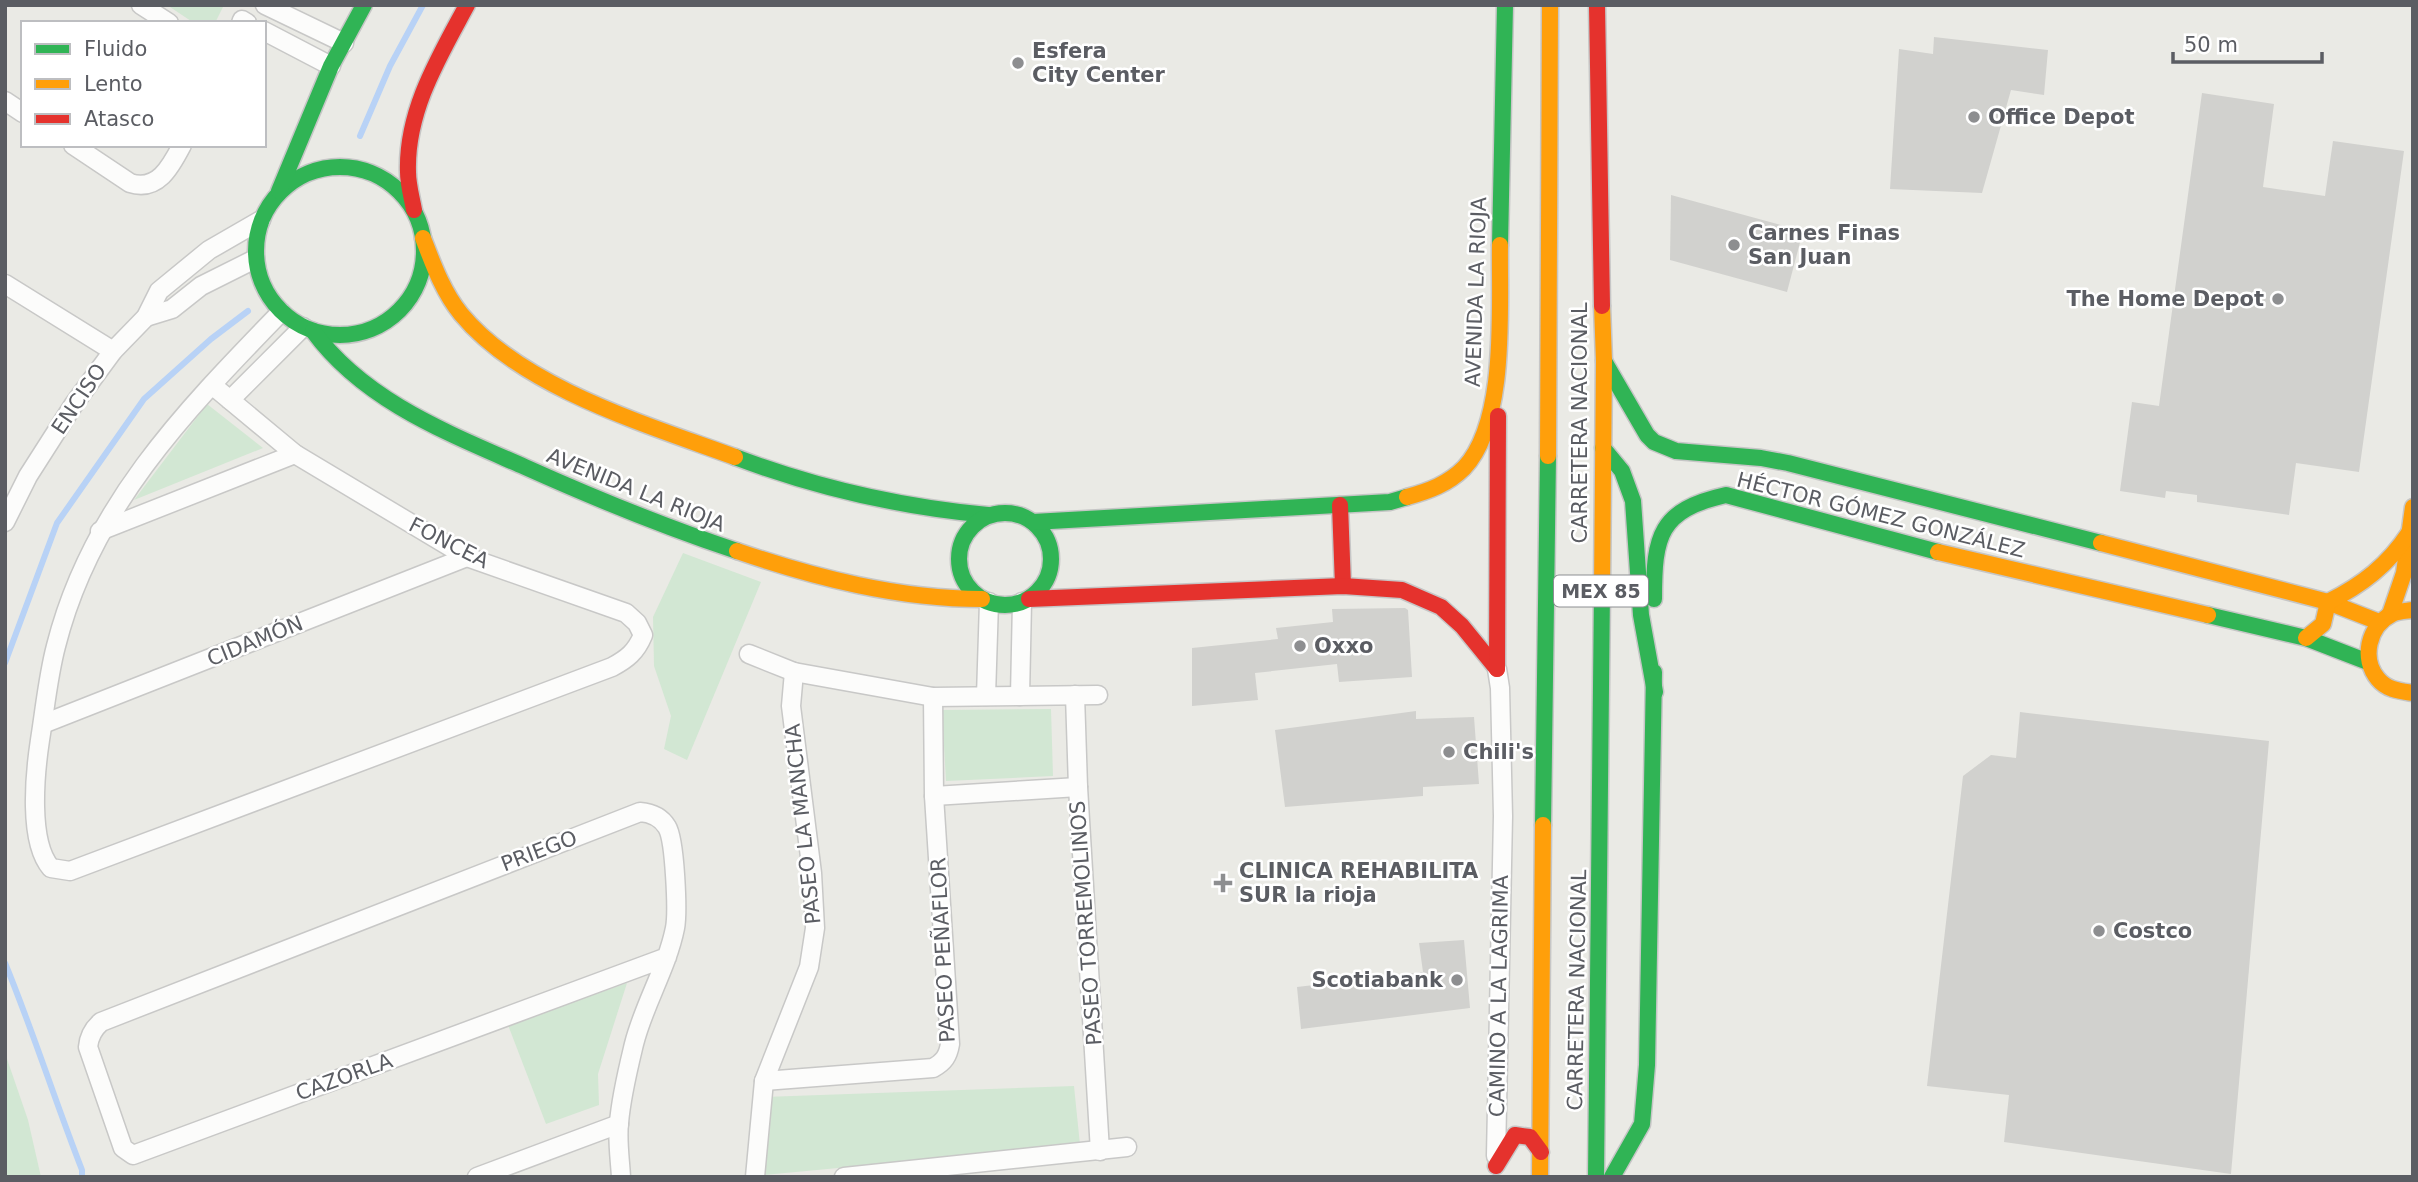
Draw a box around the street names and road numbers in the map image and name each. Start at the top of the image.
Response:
street label: AVENIDA LA RIOJA [1461,196,1491,387]
street label: CARRETERA NACIONAL [1568,302,1592,544]
street label: ENCISO [47,359,111,439]
street label: AVENIDA LA RIOJA [543,443,729,537]
street label: HÉCTOR GÓMEZ GONZÁLEZ [1734,467,2028,562]
street label: FONCEA [405,513,494,574]
road number: MEX 85 [1554,576,1648,606]
street label: CIDAMÓN [203,610,306,671]
street label: PASEO LA MANCHA [780,722,825,926]
street label: PASEO TORREMOLINOS [1065,800,1107,1046]
street label: PRIEGO [498,826,580,876]
street label: PASEO PEÑAFLOR [924,857,960,1043]
street label: CARRETERA NACIONAL [1563,869,1591,1111]
street label: CAMINO A LA LAGRIMA [1485,874,1513,1117]
street label: CAZORLA [292,1048,396,1106]

